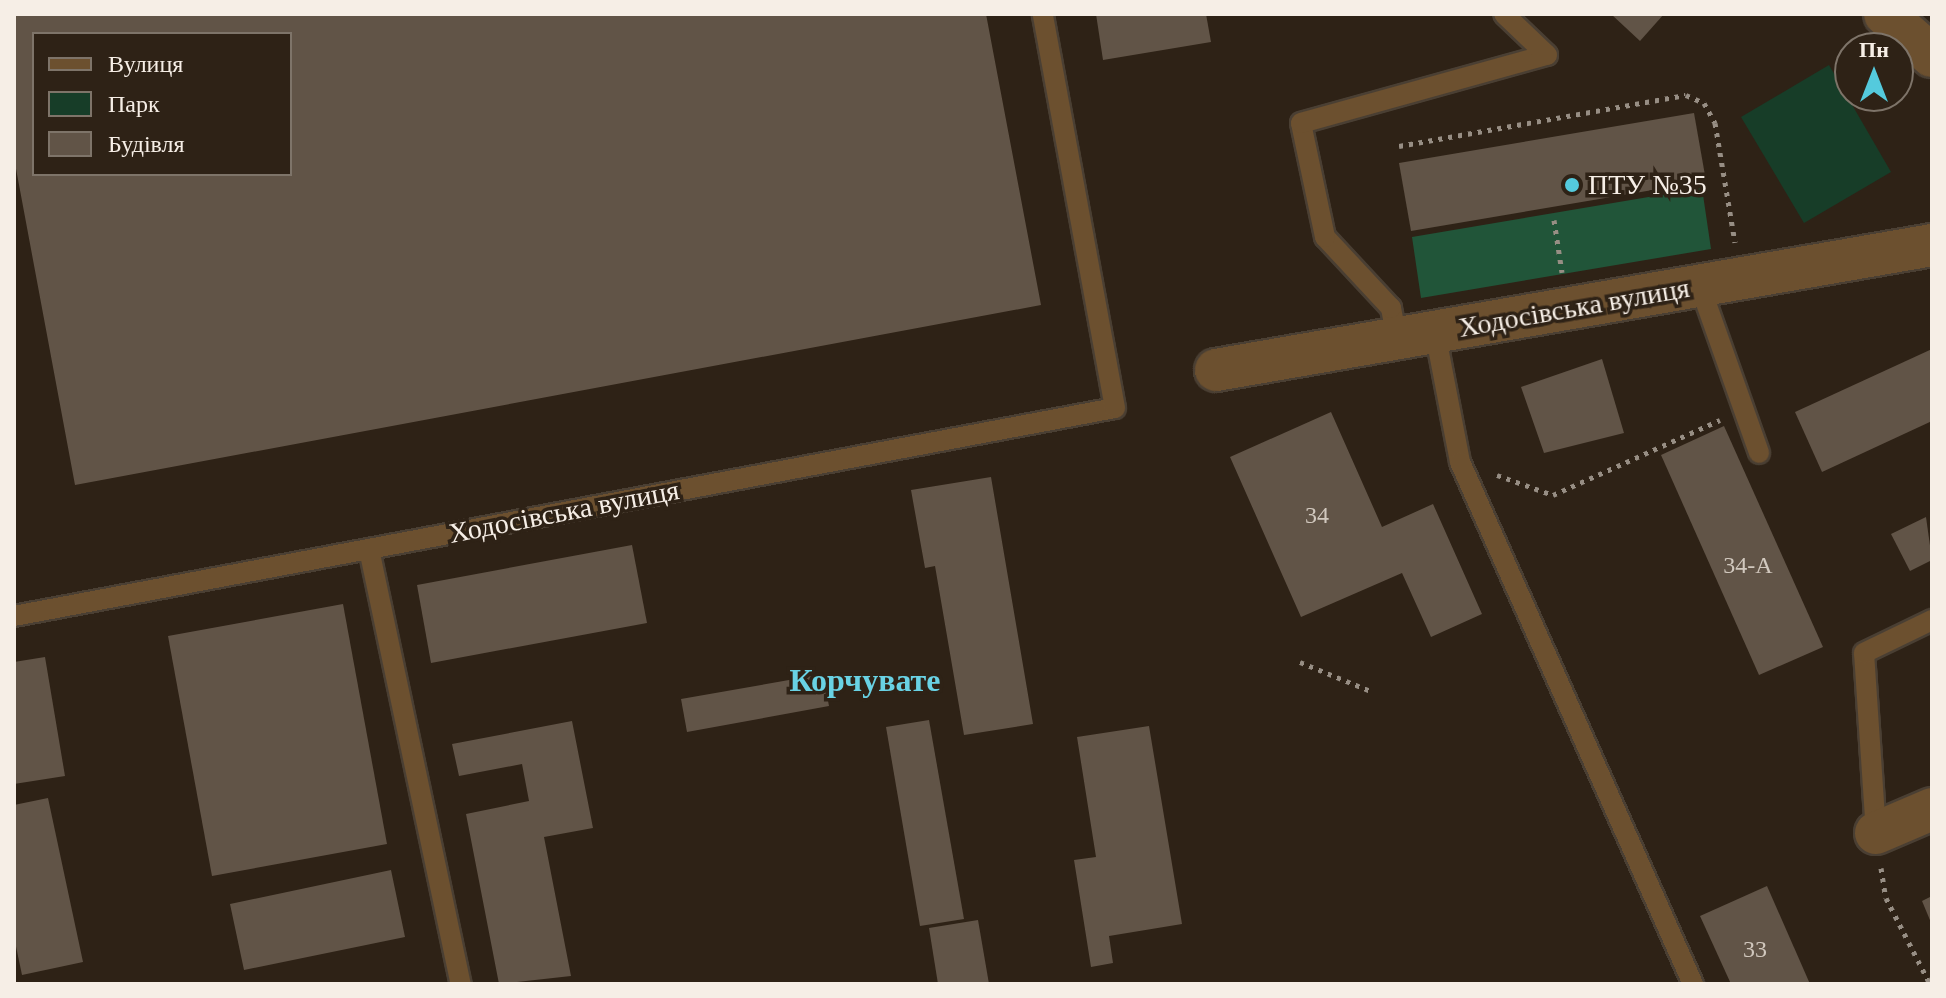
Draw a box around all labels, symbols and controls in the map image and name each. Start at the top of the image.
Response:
legend [32,32,292,176]
north arrow [1834,32,1914,112]
text: Пн [1859,37,1889,62]
text: Вулиця [108,51,183,77]
text: Парк [108,91,160,117]
text: Будівля [108,131,185,157]
place label: ПТУ №35 [1588,168,1707,202]
marker: ПТУ №35 [1563,176,1581,194]
street label: Ходосівська вулиця [1456,271,1692,345]
street label: Ходосівська вулиця [446,473,682,551]
house number: 34 [1305,502,1329,530]
house number: 34-А [1723,552,1773,580]
district label: Корчувате [789,661,941,699]
house number: 33 [1743,936,1767,964]

